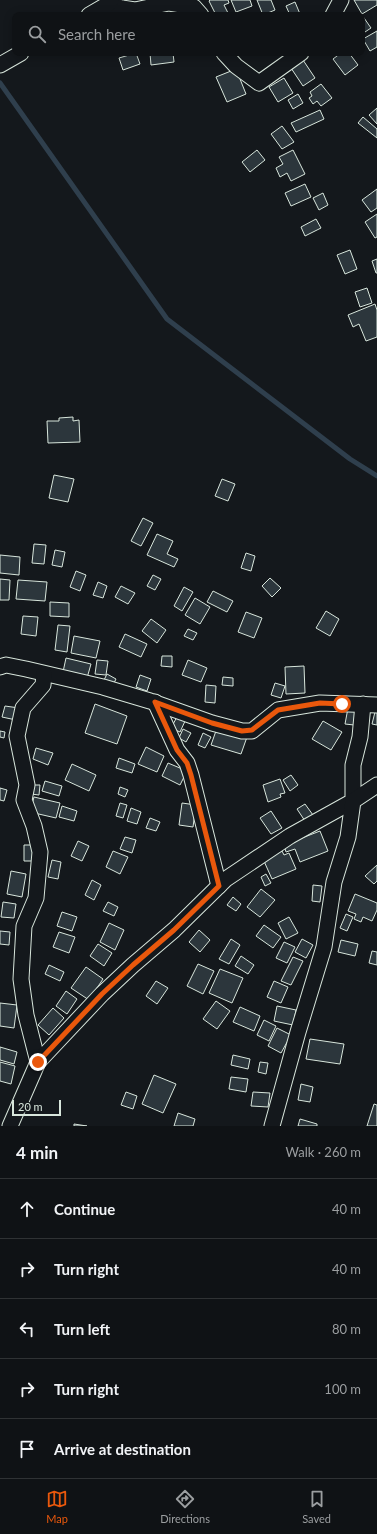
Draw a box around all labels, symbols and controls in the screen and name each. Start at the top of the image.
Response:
search box [12,12,365,56]
icon: search [26,23,48,45]
text: Search here [58,25,135,43]
route start [333,695,351,713]
route end [29,1053,47,1071]
scale bar [12,1098,61,1117]
text: 20 m [18,1100,43,1113]
text: 4 min [16,1142,58,1163]
text: Walk · 260 m [285,1144,361,1160]
icon: ahead [16,1198,38,1220]
text: Continue [54,1200,115,1218]
text: 40 m [332,1201,361,1217]
icon: right [16,1258,38,1280]
text: Turn right [54,1260,119,1278]
text: 40 m [332,1261,361,1277]
icon: left [16,1318,38,1340]
text: Turn left [54,1320,110,1338]
text: 80 m [332,1321,361,1337]
icon: right [16,1378,38,1400]
text: Turn right [54,1380,119,1398]
text: 100 m [324,1381,361,1397]
icon: arrive [16,1438,38,1460]
text: Arrive at destination [54,1440,191,1458]
tab: Map [46,1488,68,1525]
tab: Directions [160,1488,210,1525]
tab: Saved [302,1488,331,1525]

